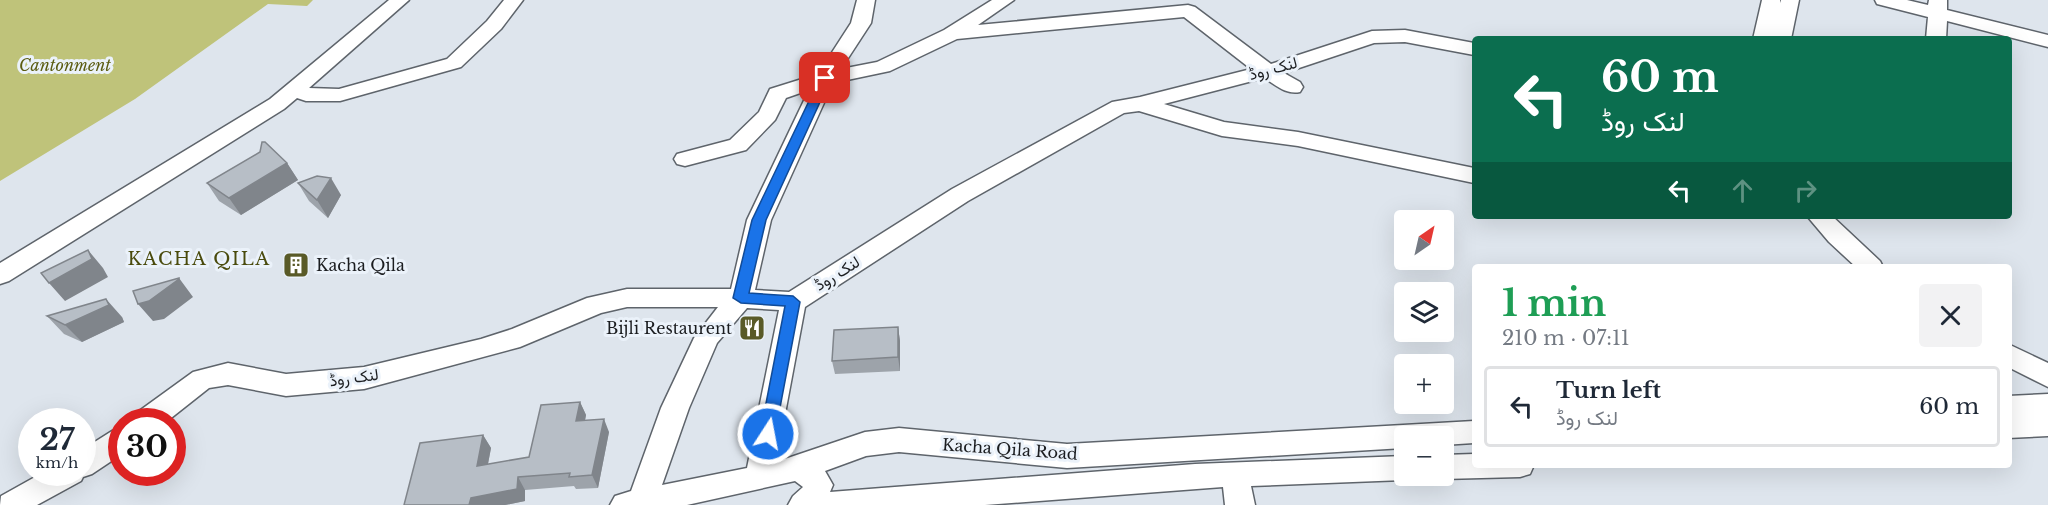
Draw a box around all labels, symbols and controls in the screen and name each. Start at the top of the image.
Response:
text: 60 m [1601,51,1719,103]
pin [799,52,850,103]
street label: لنک روڈ [1246,52,1300,85]
park label: Cantonment [19,55,111,75]
icon: left [1502,60,1580,138]
icon: arrive [808,61,841,94]
text: لنک روڈ [1601,105,1685,138]
icon: left [1663,174,1696,207]
icon: ahead [1726,174,1759,207]
icon: right [1789,174,1822,207]
north arrow [1394,210,1454,270]
map controls [1394,210,1454,486]
district label: KACHA QILA [127,248,271,270]
building icon: Kacha Qila [281,250,311,280]
street label: لنک روڈ [811,251,864,295]
place label: Kacha Qila [316,255,405,275]
text: 1 min [1502,281,1606,326]
button: layers [1394,282,1454,342]
button: close [1919,284,1982,347]
restaurant icon: Bijli Restaurent [737,313,767,343]
place label: Bijli Restaurent [606,318,732,338]
text: 210 m · 07:11 [1502,326,1630,350]
button: + [1394,354,1454,414]
street label: لنک روڈ [328,364,380,391]
text: Turn left [1556,377,1661,404]
icon: left [1505,390,1538,423]
text: 60 m [1919,393,1979,420]
position arrow [736,402,800,466]
text: لنک روڈ [1556,406,1618,430]
speed limit sign: 30 [108,408,186,486]
text: 27 [39,421,75,458]
button: − [1394,426,1454,486]
street label: Kacha Qila Road [942,434,1079,464]
text: km/h [36,453,78,472]

